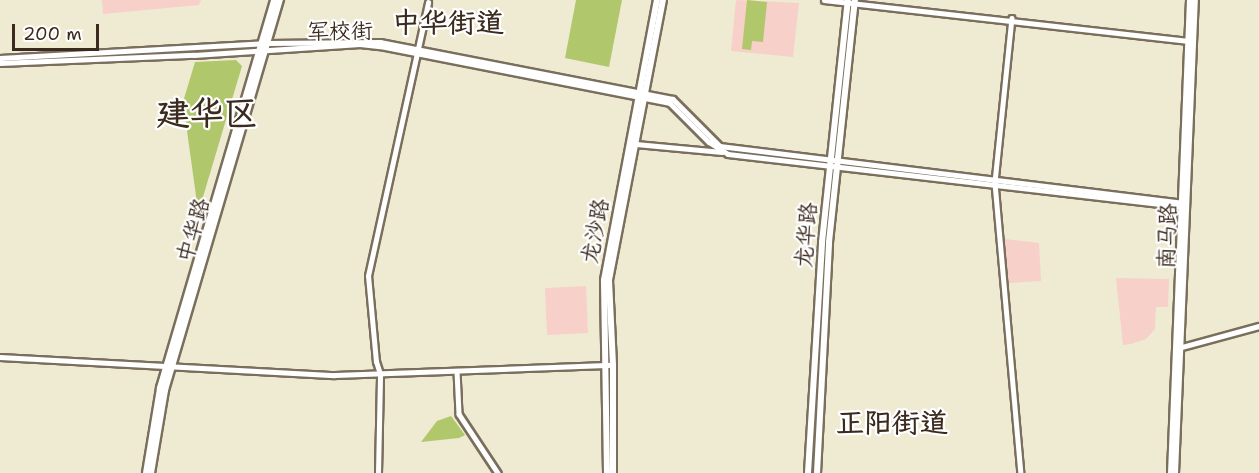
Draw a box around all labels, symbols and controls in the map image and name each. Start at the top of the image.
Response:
district label: 中华街道 [392,5,504,39]
scale bar [15,12,102,50]
street label: 军校街 [307,17,373,45]
text: 200 m [23,22,82,46]
district label: 建华区 [156,94,258,134]
street label: 中华路 [171,195,215,265]
street label: 龙沙路 [576,196,614,266]
street label: 龙华路 [790,201,822,269]
street label: 南马路 [1153,203,1181,269]
district label: 正阳街道 [836,405,948,439]

